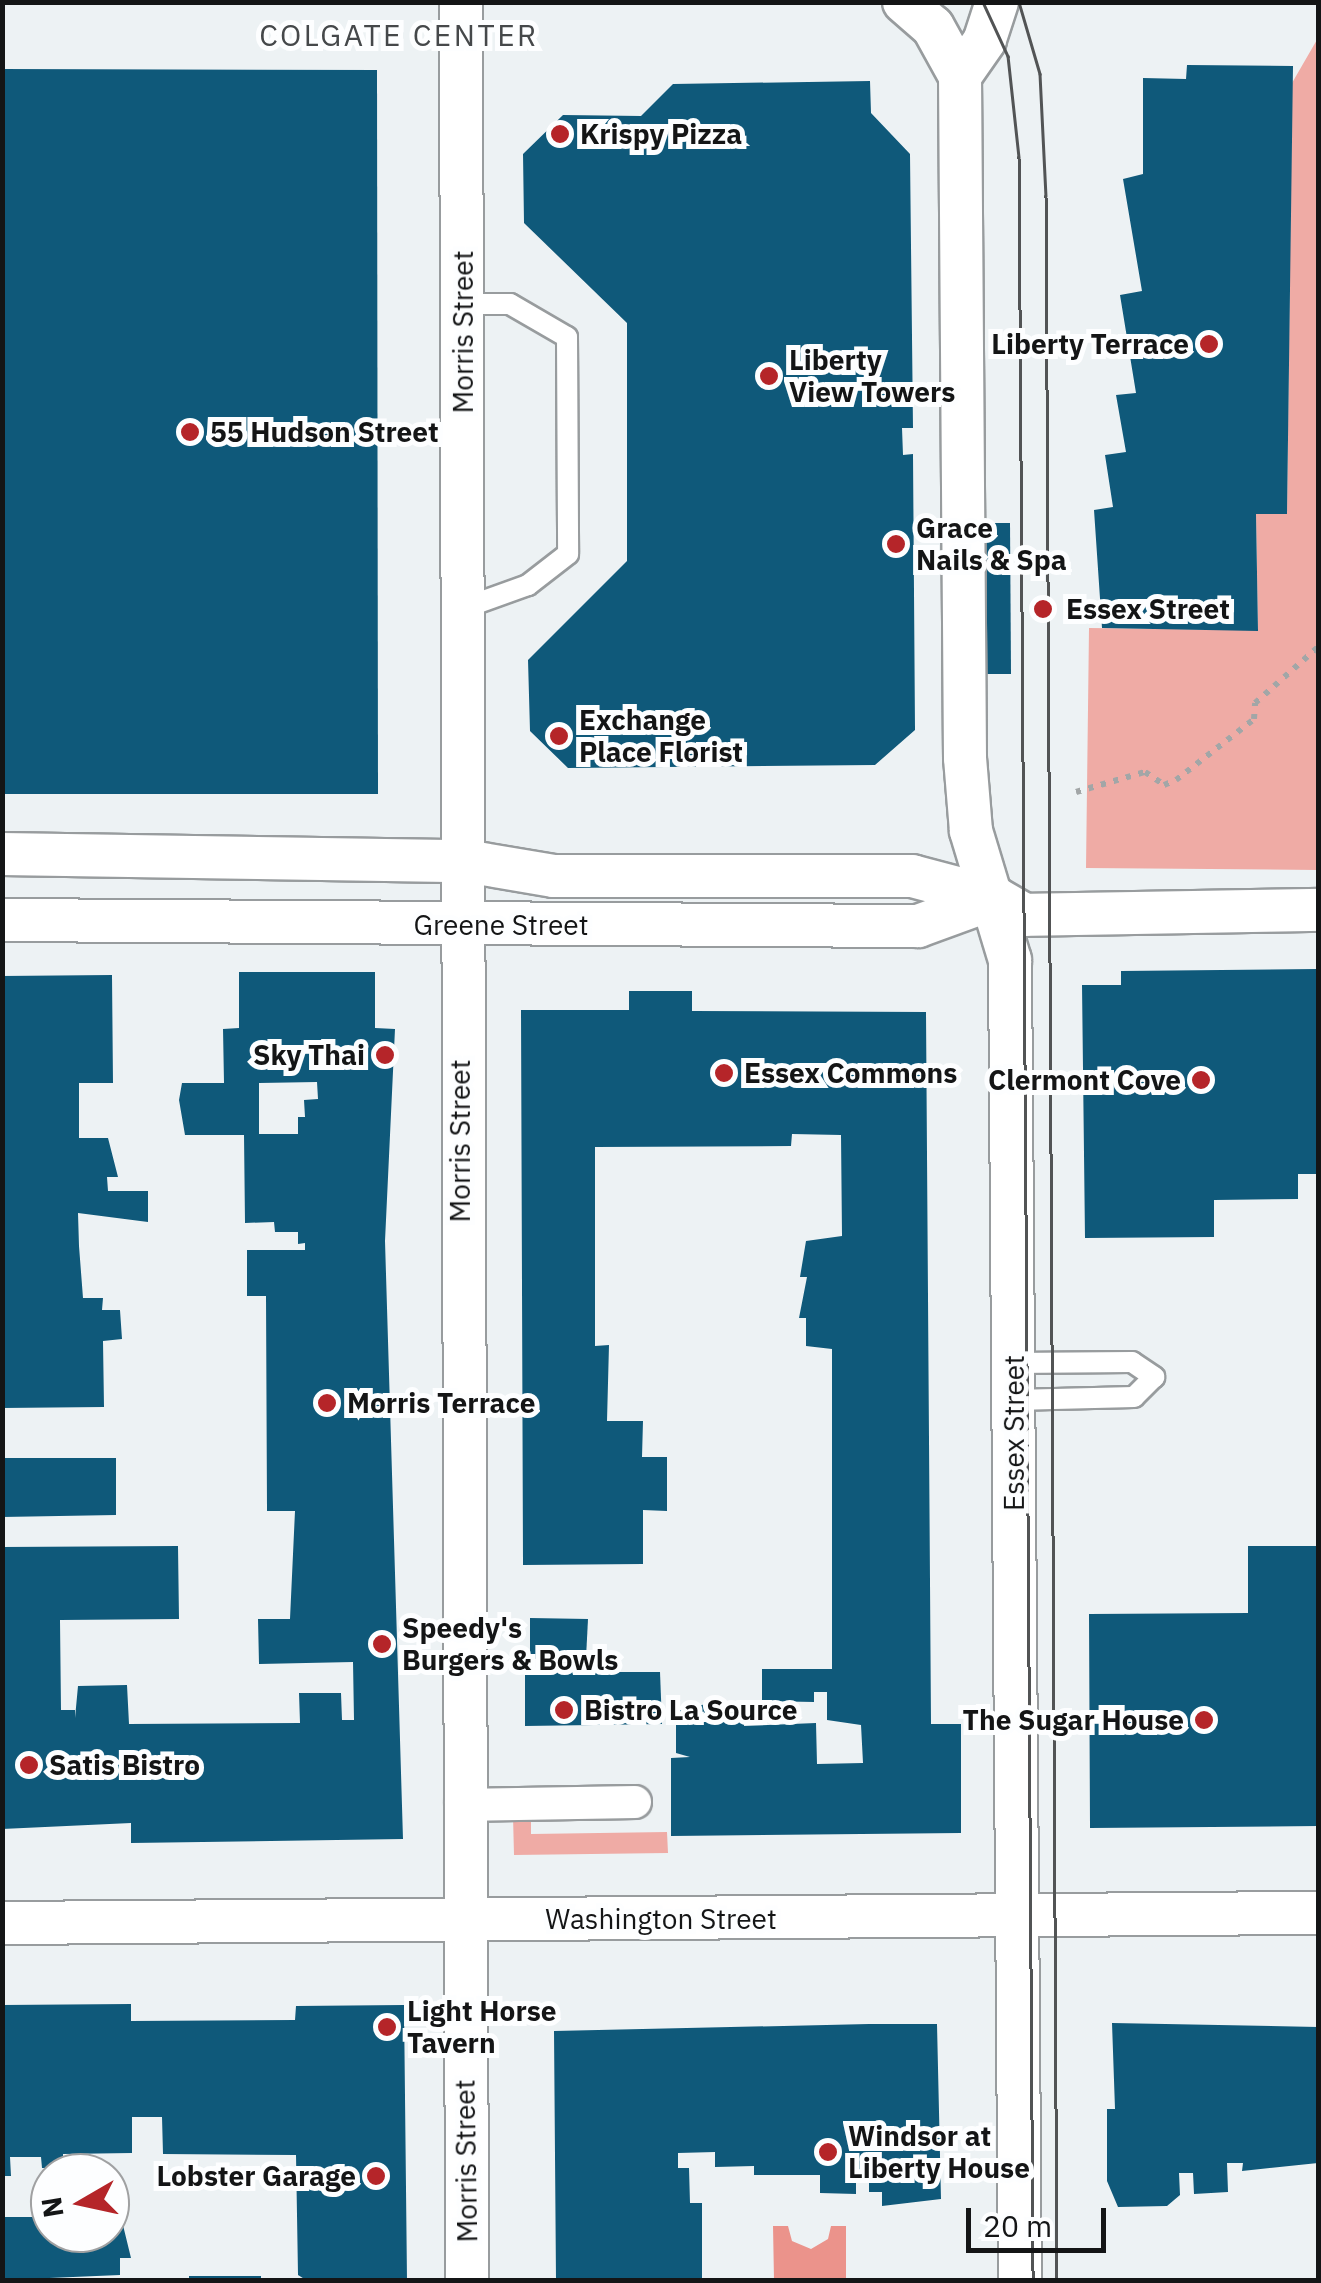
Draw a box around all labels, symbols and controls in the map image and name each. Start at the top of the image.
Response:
district label: COLGATE CENTER [259,17,539,53]
place label: Krispy Pizza [580,117,742,151]
marker: Krispy Pizza [549,123,571,145]
street label: Morris Street [446,250,480,414]
place label: Liberty Terrace [991,327,1189,361]
marker: Liberty Terrace [1198,333,1220,355]
place label: Liberty View Towers [789,343,955,409]
marker: Liberty View Towers [758,365,780,387]
place label: 55 Hudson Street [210,415,439,449]
marker: 55 Hudson Street [179,421,201,443]
place label: Grace Nails & Spa [916,511,1067,577]
marker: Grace Nails & Spa [885,533,907,555]
place label: Essex Street [1066,592,1230,626]
marker: Essex Street [1030,596,1056,622]
place label: Exchange Place Florist [579,703,743,769]
marker: Exchange Place Florist [548,725,570,747]
street label: Greene Street [413,908,589,942]
place label: Sky Thai [253,1038,365,1072]
marker: Sky Thai [374,1044,396,1066]
place label: Essex Commons [744,1056,957,1090]
street label: Morris Street [443,1059,477,1223]
marker: Essex Commons [713,1062,735,1084]
place label: Clermont Cove [988,1063,1181,1097]
marker: Clermont Cove [1190,1069,1212,1091]
street label: Essex Street [997,1355,1031,1511]
place label: Morris Terrace [347,1386,536,1420]
marker: Morris Terrace [316,1392,338,1414]
place label: Speedy's Burgers & Bowls [402,1611,618,1677]
marker: Speedy's Burgers & Bowls [371,1633,393,1655]
place label: Bistro La Source [584,1693,798,1727]
marker: Bistro La Source [553,1699,575,1721]
place label: The Sugar House [963,1703,1184,1737]
marker: The Sugar House [1193,1709,1215,1731]
place label: Satis Bistro [49,1748,200,1782]
marker: Satis Bistro [18,1754,40,1776]
street label: Washington Street [545,1902,777,1936]
place label: Light Horse Tavern [407,1994,557,2060]
marker: Light Horse Tavern [376,2016,398,2038]
street label: Morris Street [448,2079,484,2243]
place label: Windsor at Liberty House [848,2119,1030,2185]
marker: Windsor at Liberty House [817,2141,839,2163]
north arrow [30,2153,130,2253]
place label: Lobster Garage [157,2159,356,2193]
marker: Lobster Garage [365,2165,387,2187]
scale bar [971,2188,1111,2250]
text: N [32,2195,72,2220]
text: 20 m [983,2206,1052,2245]

